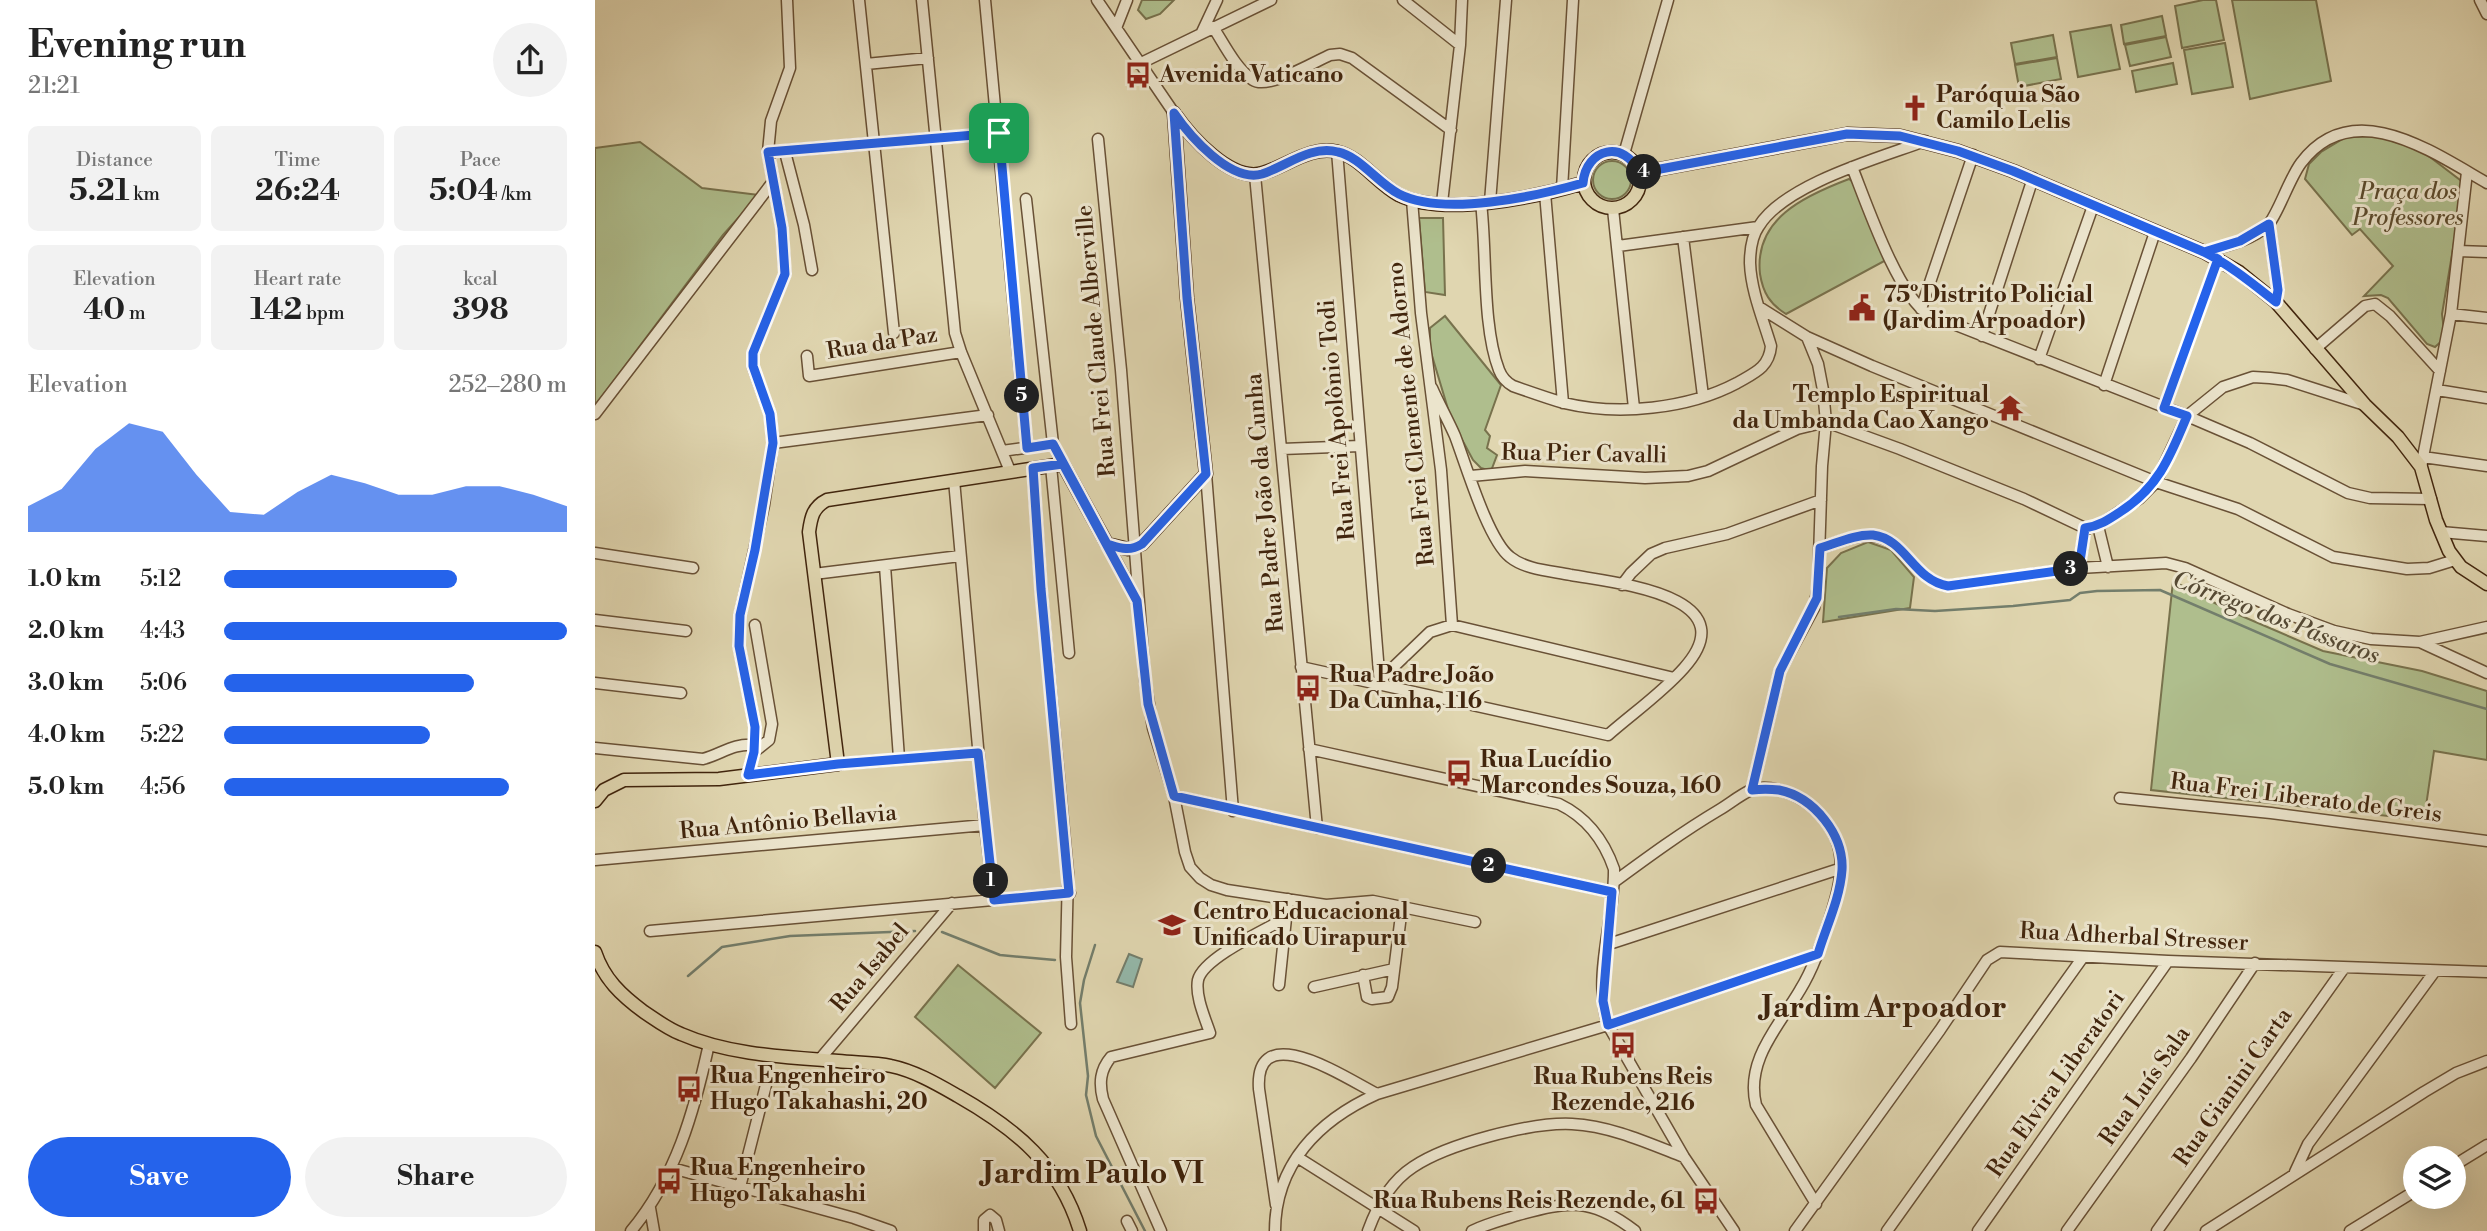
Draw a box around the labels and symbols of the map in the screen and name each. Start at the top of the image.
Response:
bus stop icon: Avenida Vaticano [1123,60,1153,90]
place label: Avenida Vaticano [1158,61,1344,89]
place label: Paróquia São Camilo Lelis [1936,81,2080,135]
church icon: Paróquia São Camilo Lelis [1900,93,1930,123]
pin [969,103,1029,163]
pin: 4 [1627,154,1661,190]
park label: Praça dos Professores [2351,178,2464,232]
street label: Rua Frei Claude Alberville [1070,204,1122,478]
street label: Rua Frei Clemente de Adorno [1381,261,1441,567]
place label: 75º Distrito Policial (Jardim Arpoador) [1883,281,2094,335]
public building icon: 75º Distrito Policial (Jardim Arpoador) [1847,293,1877,323]
street label: Rua Frei Apolônio Todi [1312,298,1362,542]
street label: Rua da Paz [824,320,940,366]
street label: Rua Padre João da Cunha [1240,372,1290,634]
pin: 5 [1005,378,1039,414]
place label: Templo Espiritual da Umbanda Cao Xango [1732,381,1989,435]
temple icon: Templo Espiritual da Umbanda Cao Xango [1995,393,2025,423]
street label: Rua Pier Cavalli [1501,439,1667,469]
pin: 3 [2053,552,2089,586]
water label: Córrego dos Pássaros [2168,565,2384,671]
place label: Rua Padre João Da Cunha, 116 [1329,661,1494,715]
bus stop icon: Rua Padre João Da Cunha, 116 [1293,673,1323,703]
place label: Rua Lucídio Marcondes Souza, 160 [1480,746,1722,800]
bus stop icon: Rua Lucídio Marcondes Souza, 160 [1444,758,1474,788]
street label: Rua Frei Liberato de Greis [2168,767,2444,829]
street label: Rua Antônio Bellavia [678,799,898,845]
pin: 2 [1471,848,1507,884]
pin: 1 [973,864,1009,898]
place label: Centro Educacional Unificado Uirapuru [1193,898,1409,952]
school or university icon: Centro Educacional Unificado Uirapuru [1157,910,1187,940]
street label: Rua Adherbal Stresser [2019,917,2249,957]
street label: Rua Isabel [825,918,915,1018]
street label: Rua Elvira Liberatori [1981,985,2131,1183]
district label: Jardim Arpoador [1757,989,2007,1027]
street label: Rua Gianini Carta [2168,1002,2298,1172]
street label: Rua Luís Sala [2094,1021,2197,1151]
bus stop icon: Rua Rubens Reis Rezende, 216 [1608,1030,1638,1060]
place label: Rua Engenheiro Hugo Takahashi, 20 [710,1062,928,1116]
place label: Rua Rubens Reis Rezende, 216 [1533,1063,1713,1117]
bus stop icon: Rua Engenheiro Hugo Takahashi, 20 [674,1074,704,1104]
place label: Rua Engenheiro Hugo Takahashi [690,1154,866,1208]
district label: Jardim Paulo VI [978,1155,1204,1193]
bus stop icon: Rua Engenheiro Hugo Takahashi [654,1166,684,1196]
bus stop icon: Rua Rubens Reis Rezende, 61 [1691,1186,1721,1216]
place label: Rua Rubens Reis Rezende, 61 [1373,1187,1685,1215]

